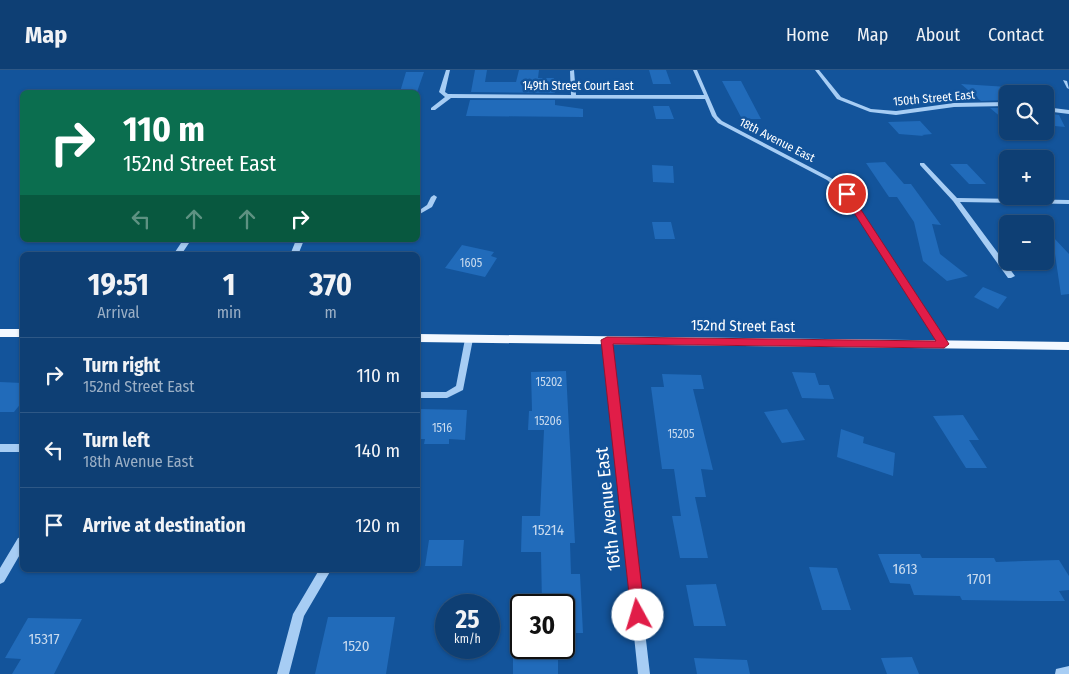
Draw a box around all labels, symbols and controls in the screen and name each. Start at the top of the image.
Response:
text: Map [25,21,67,49]
text: Home [786,24,829,46]
text: Map [857,24,888,46]
text: About [916,24,960,46]
text: Contact [988,24,1044,46]
street label: 149th Street Court East [522,79,634,93]
map controls [999,85,1054,270]
button: search [999,85,1054,140]
street label: 150th Street East [892,87,976,109]
text: 110 m [123,108,205,150]
icon: right [40,110,105,175]
street label: 18th Avenue East [737,115,817,165]
text: 152nd Street East [123,150,276,177]
button: + [999,150,1054,205]
pin [826,173,868,215]
icon: arrive [833,180,861,208]
icon: left [127,205,155,233]
icon: ahead [180,205,208,233]
icon: ahead [233,205,261,233]
icon: right [286,205,314,233]
button: − [999,215,1054,270]
house number: 1605 [460,256,483,270]
text: 19:51 [88,267,149,303]
text: 1 [223,267,235,303]
text: 370 [309,267,352,303]
text: Arrival [97,303,140,322]
text: min [217,303,241,322]
text: m [325,303,337,322]
street label: 152nd Street East [691,316,795,336]
text: Turn right [83,354,160,377]
icon: right [40,361,68,389]
text: 110 m [356,364,400,387]
house number: 15202 [536,375,562,389]
text: 152nd Street East [83,377,194,396]
house number: 15206 [534,414,562,428]
house number: 1516 [432,421,452,435]
house number: 15205 [667,427,695,441]
text: Turn left [83,429,150,452]
icon: left [40,436,68,464]
text: 140 m [354,439,400,462]
street label: 16th Avenue East [591,446,625,572]
text: 18th Avenue East [83,452,194,471]
icon: arrive [40,511,68,539]
text: Arrive at destination [83,514,246,537]
text: 120 m [355,514,400,537]
house number: 15214 [532,521,564,539]
house number: 1613 [892,560,918,578]
house number: 1701 [966,570,992,588]
position arrow [611,588,663,640]
speed limit sign: 30 [510,594,575,659]
text: 25 [456,605,479,635]
house number: 15317 [29,630,59,648]
text: km/h [454,632,481,646]
house number: 1520 [342,637,370,655]

